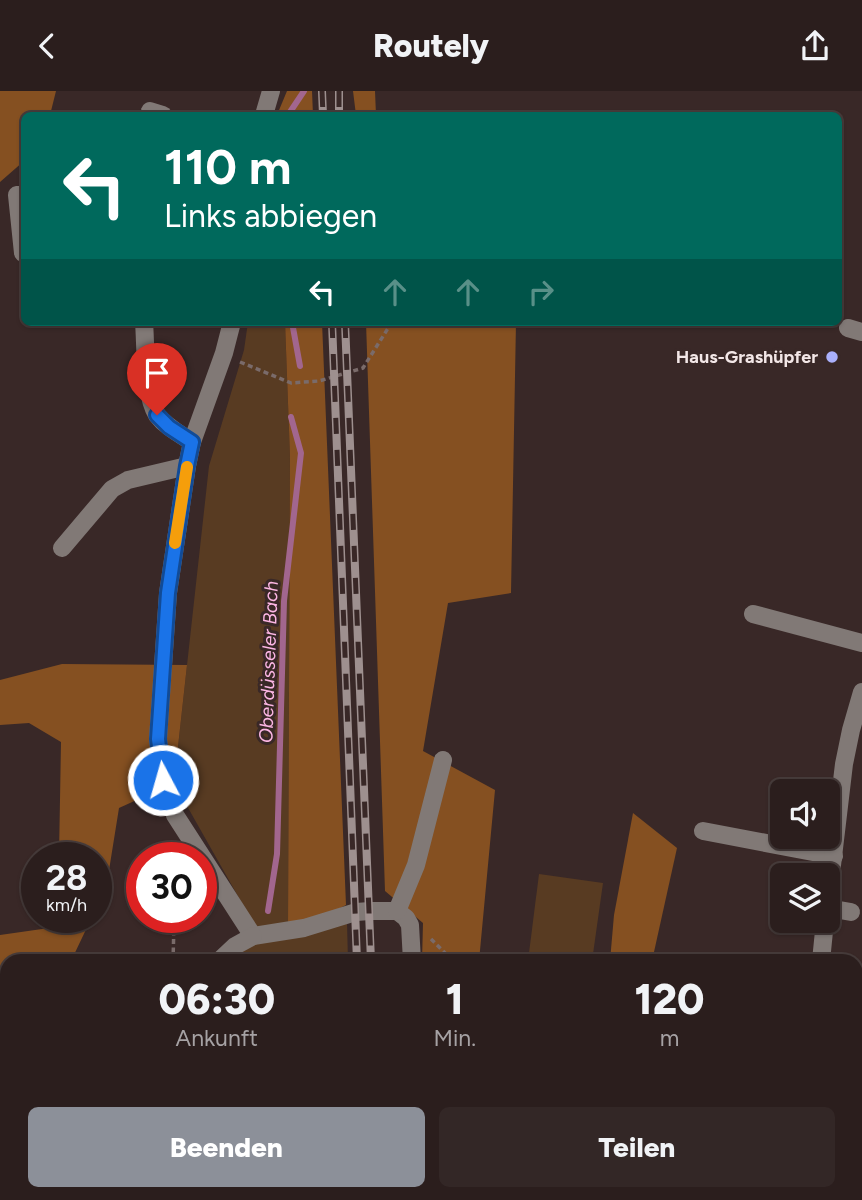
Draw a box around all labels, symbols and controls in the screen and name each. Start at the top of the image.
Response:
icon: back [28,27,66,65]
text: Routely [373,27,489,65]
icon: share [796,27,834,65]
text: 110 m [164,137,292,196]
icon: left [49,140,140,231]
text: Links abbiegen [164,197,377,235]
icon: left [303,273,341,311]
icon: ahead [376,273,414,311]
icon: ahead [449,273,487,311]
icon: right [522,273,560,311]
pin [127,343,187,415]
place label: Haus-Grashüpfer [676,346,818,368]
marker: Haus-Grashüpfer [824,349,840,365]
icon: arrive [138,354,176,392]
water label: Oberdüsseler Bach [254,580,283,743]
position arrow [126,743,200,817]
map controls [770,779,840,933]
button: sound [770,779,840,849]
speed limit sign: 30 [126,842,217,933]
text: 28 [46,857,87,899]
button: layers [770,863,840,933]
text: km/h [46,894,87,916]
text: 06:30 [159,974,275,1025]
text: 1 [446,974,464,1025]
text: 120 [634,974,704,1025]
text: Ankunft [176,1024,258,1052]
text: Min. [434,1024,476,1052]
text: m [660,1024,679,1052]
button: Beenden [28,1107,425,1187]
button: Teilen [439,1107,835,1187]

